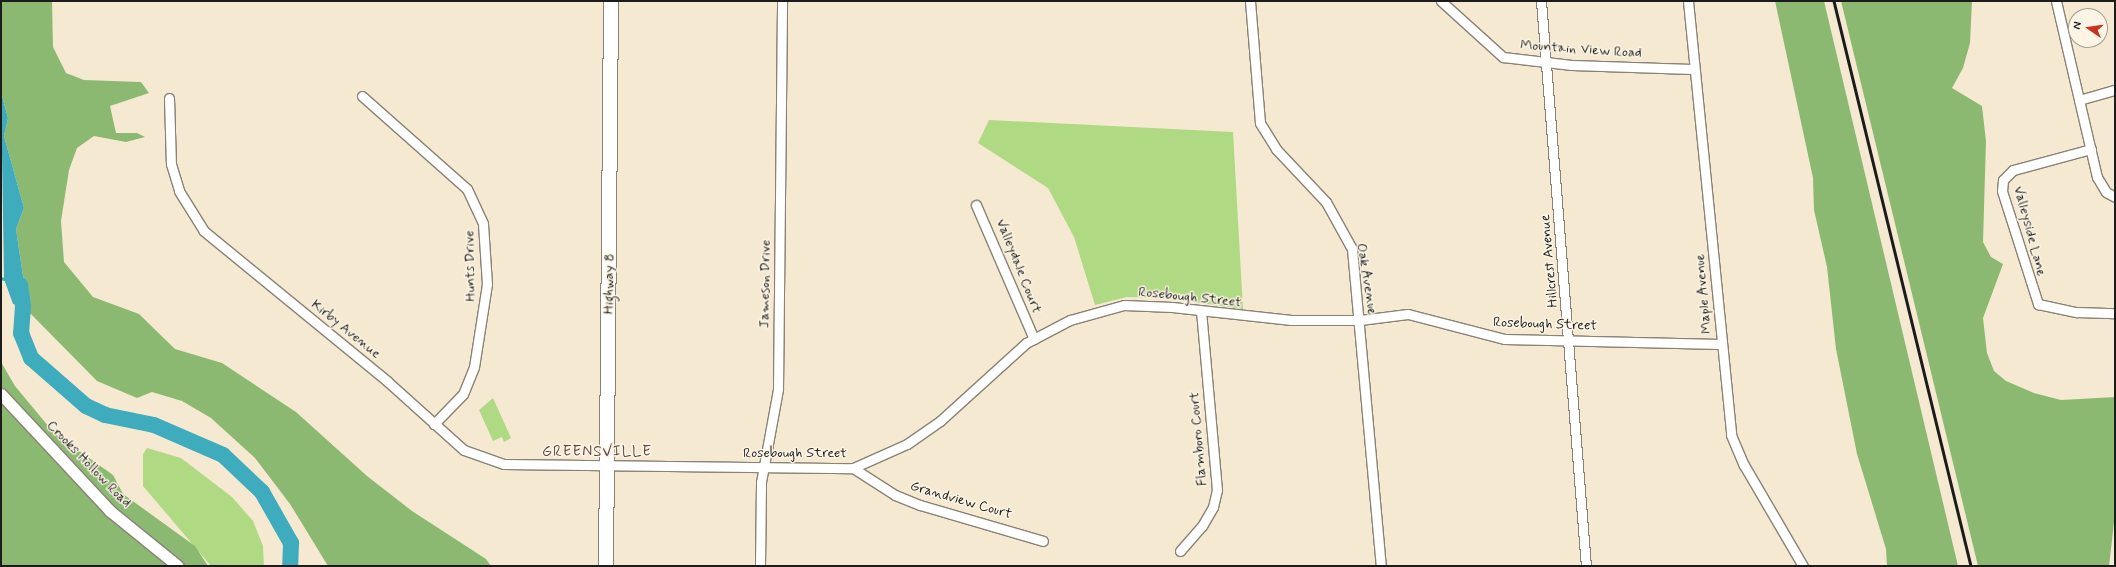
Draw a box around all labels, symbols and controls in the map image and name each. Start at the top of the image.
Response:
north arrow [2068,8,2108,48]
text: N [2070,20,2085,31]
street label: Mountain View Road [1521,36,1641,62]
street label: Valleyside Lane [2010,184,2050,278]
street label: Hillcrest Avenue [1537,214,1561,308]
street label: Valleydale Court [993,218,1045,314]
street label: Hunts Drive [461,231,479,301]
street label: Jameson Drive [756,240,774,328]
street label: Oak Avenue [1353,243,1381,315]
street label: Maple Avenue [1691,252,1715,336]
street label: Highway 8 [600,254,618,314]
street label: Rosebough Street [1138,283,1242,311]
street label: Kirby Avenue [309,297,383,361]
street label: Rosebough Street [1493,314,1597,334]
street label: Flamboro Court [1186,391,1210,487]
street label: Crooks Hollow Road [44,418,134,510]
district label: GREENSVILLE [543,444,651,462]
street label: Rosebough Street [743,445,847,461]
street label: Grandview Court [908,477,1014,523]

